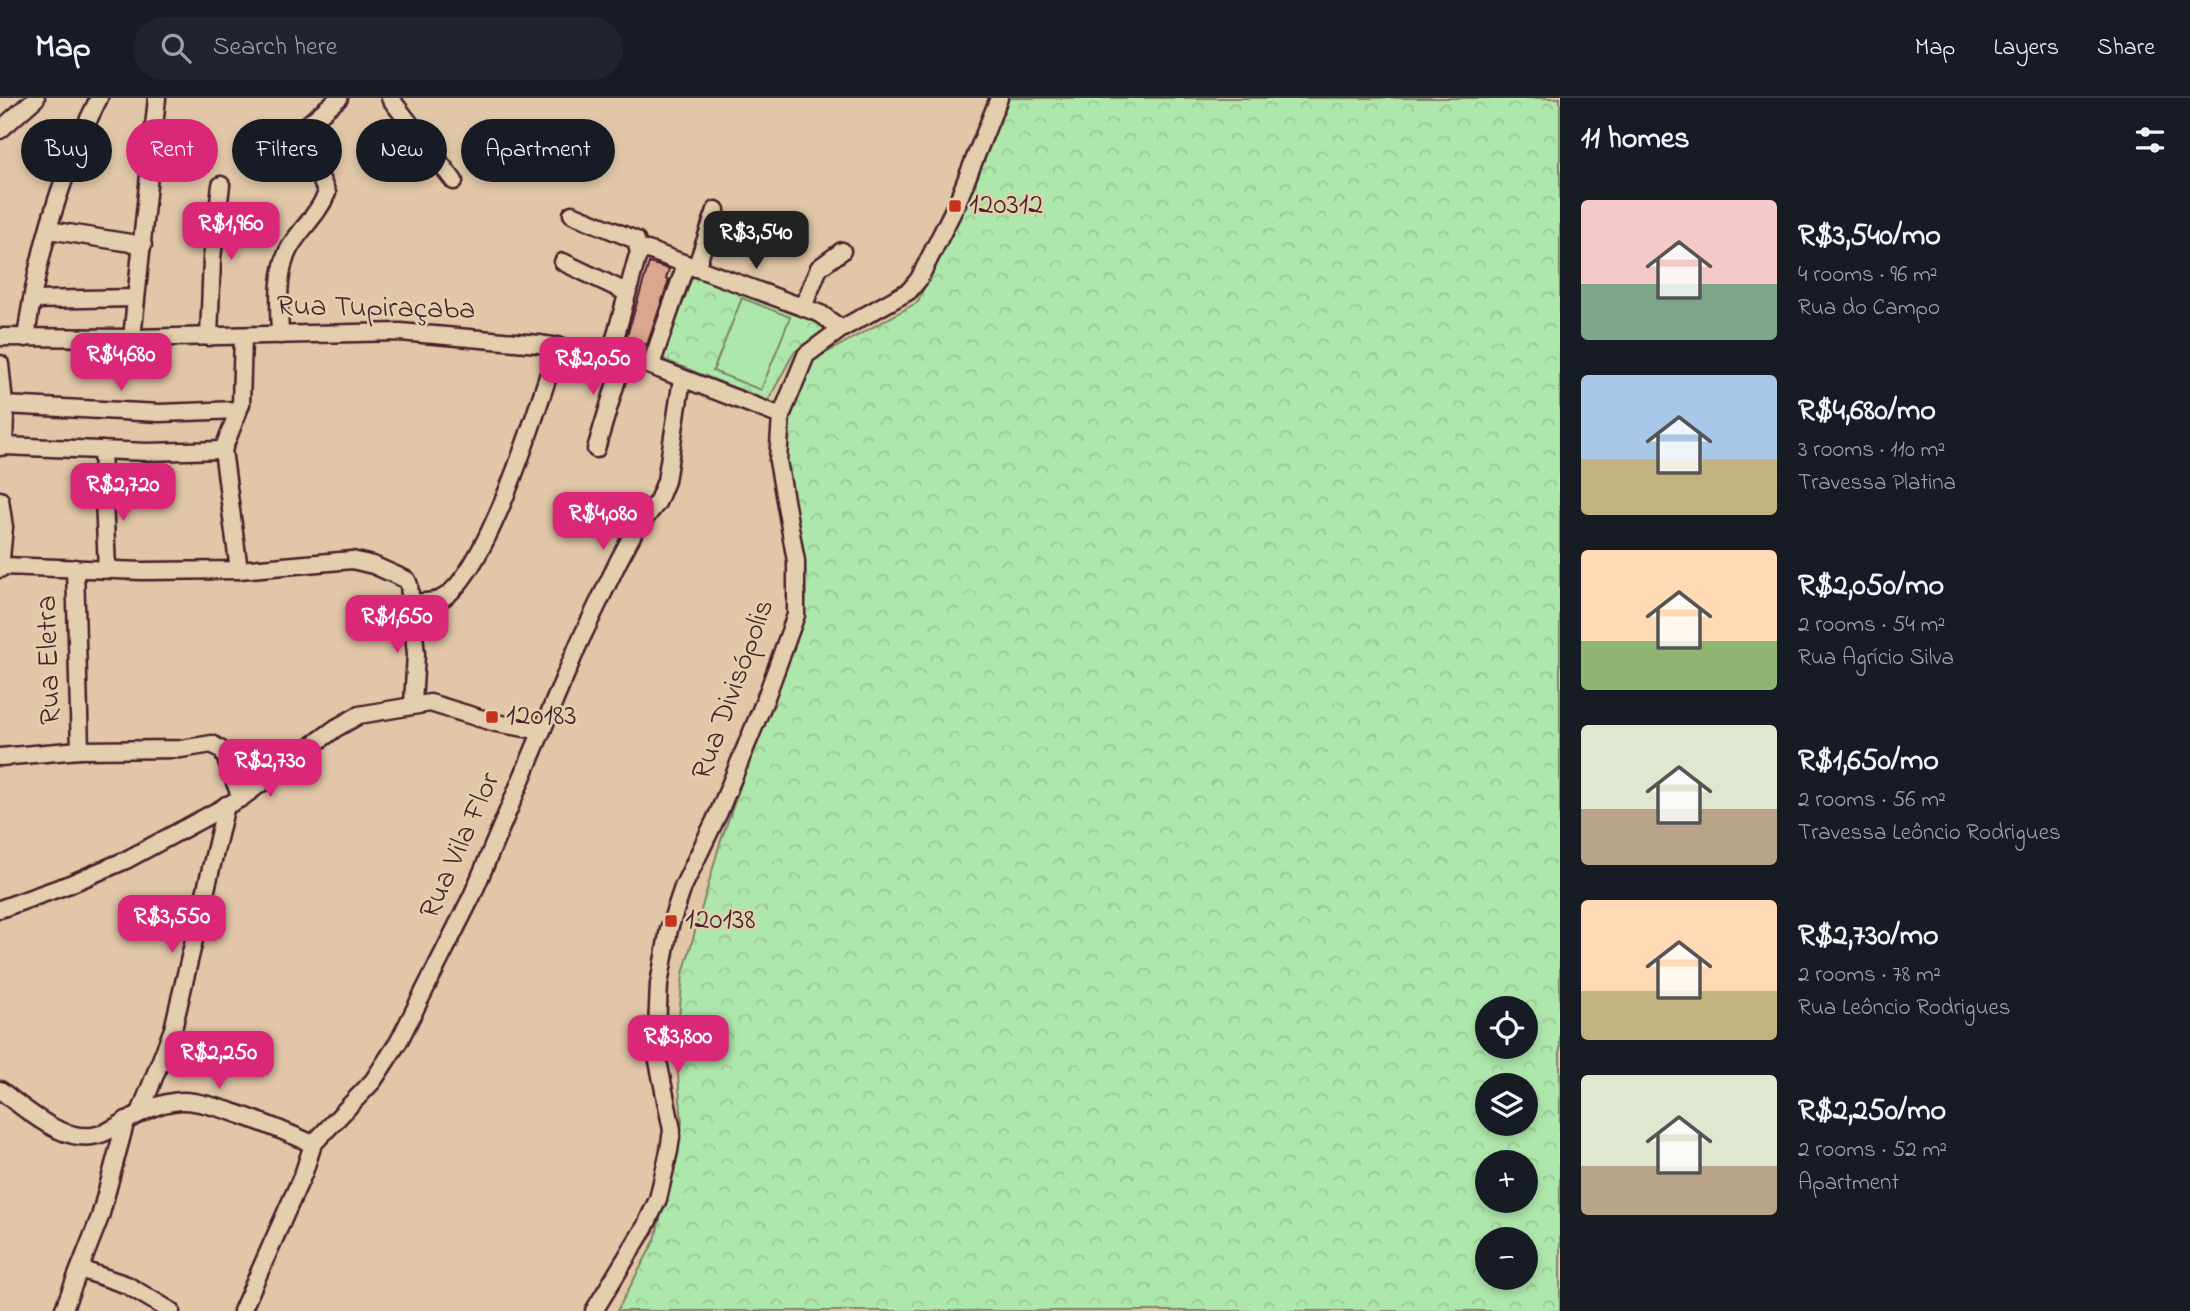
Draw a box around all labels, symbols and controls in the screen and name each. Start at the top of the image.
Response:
search box [133,17,623,80]
text: Map [35,24,91,72]
icon: search [157,29,195,67]
text: Search here [213,29,337,67]
text: Map [1915,31,1955,66]
text: Layers [1993,31,2059,66]
text: Share [2097,31,2155,66]
text: 11 homes [1581,118,1689,162]
chip: Buy [21,119,112,182]
chip: Rent [126,119,218,182]
chip: Filters [232,119,342,182]
chip: New [356,119,447,182]
chip: Apartment [461,119,615,182]
icon: filters [2131,121,2169,159]
place label: 120312 [969,184,1043,228]
marker: 120312 [947,198,963,214]
pin: R$1,960 [166,202,296,262]
text: R$1,960 [199,208,263,241]
pin: R$3,540 [691,212,821,271]
text: R$3,540/mo [1798,215,1941,259]
text: R$3,540 [720,217,792,250]
icon: home [1637,228,1721,312]
text: 4 rooms · 96 m² [1798,259,1938,292]
street label: Rua Tupiraçaba [276,285,476,333]
text: Rua do Campo [1798,292,1940,325]
pin: R$4,680 [56,334,186,393]
pin: R$2,050 [528,338,658,397]
text: R$4,680 [87,339,155,372]
text: R$2,050 [555,343,631,376]
text: R$4,680/mo [1798,390,1936,434]
icon: home [1637,403,1721,487]
text: 3 rooms · 110 m² [1798,434,1945,467]
pin: R$2,720 [58,464,188,523]
text: Travessa Platina [1798,467,1956,500]
text: R$2,720 [87,469,159,502]
pin: R$4,080 [538,492,668,552]
text: R$4,080 [569,498,637,531]
text: R$2,050/mo [1798,565,1944,609]
icon: home [1637,578,1721,662]
street label: Rua Divisópolis [681,593,787,787]
street label: Rua Eletra [26,594,74,726]
pin: R$1,650 [332,596,462,655]
text: R$1,650 [361,601,433,634]
text: 2 rooms · 54 m² [1798,609,1945,642]
text: Rua Agrício Silva [1798,642,1954,675]
place label: 120183 [506,695,577,739]
marker: 120183 [484,709,500,725]
pin: R$2,730 [205,740,335,799]
text: R$1,650/mo [1798,740,1939,784]
text: R$2,730 [235,745,305,778]
icon: home [1637,753,1721,837]
street label: Rua Vila Flor [409,765,513,926]
text: 2 rooms · 56 m² [1798,784,1946,817]
text: Travessa Leôncio Rodrigues [1798,817,2061,850]
pin: R$3,550 [107,896,237,955]
place label: 120138 [685,899,756,943]
text: R$3,550 [134,901,210,934]
marker: 120138 [663,913,679,929]
text: R$2,730/mo [1798,915,1939,959]
icon: home [1637,928,1721,1012]
text: 2 rooms · 78 m² [1798,959,1941,992]
text: Rua Leôncio Rodrigues [1798,992,2010,1025]
map controls [1475,996,1538,1290]
button: locate [1475,996,1538,1059]
pin: R$3,800 [613,1016,743,1075]
text: R$3,800 [644,1021,712,1054]
pin: R$2,250 [154,1032,284,1091]
text: R$2,250 [181,1037,257,1070]
button: layers [1475,1073,1538,1136]
text: R$2,250/mo [1798,1090,1946,1134]
icon: home [1637,1103,1721,1187]
text: 2 rooms · 52 m² [1798,1134,1947,1167]
button: + [1475,1150,1538,1213]
text: Apartment [1798,1167,1899,1200]
button: − [1475,1227,1538,1290]

